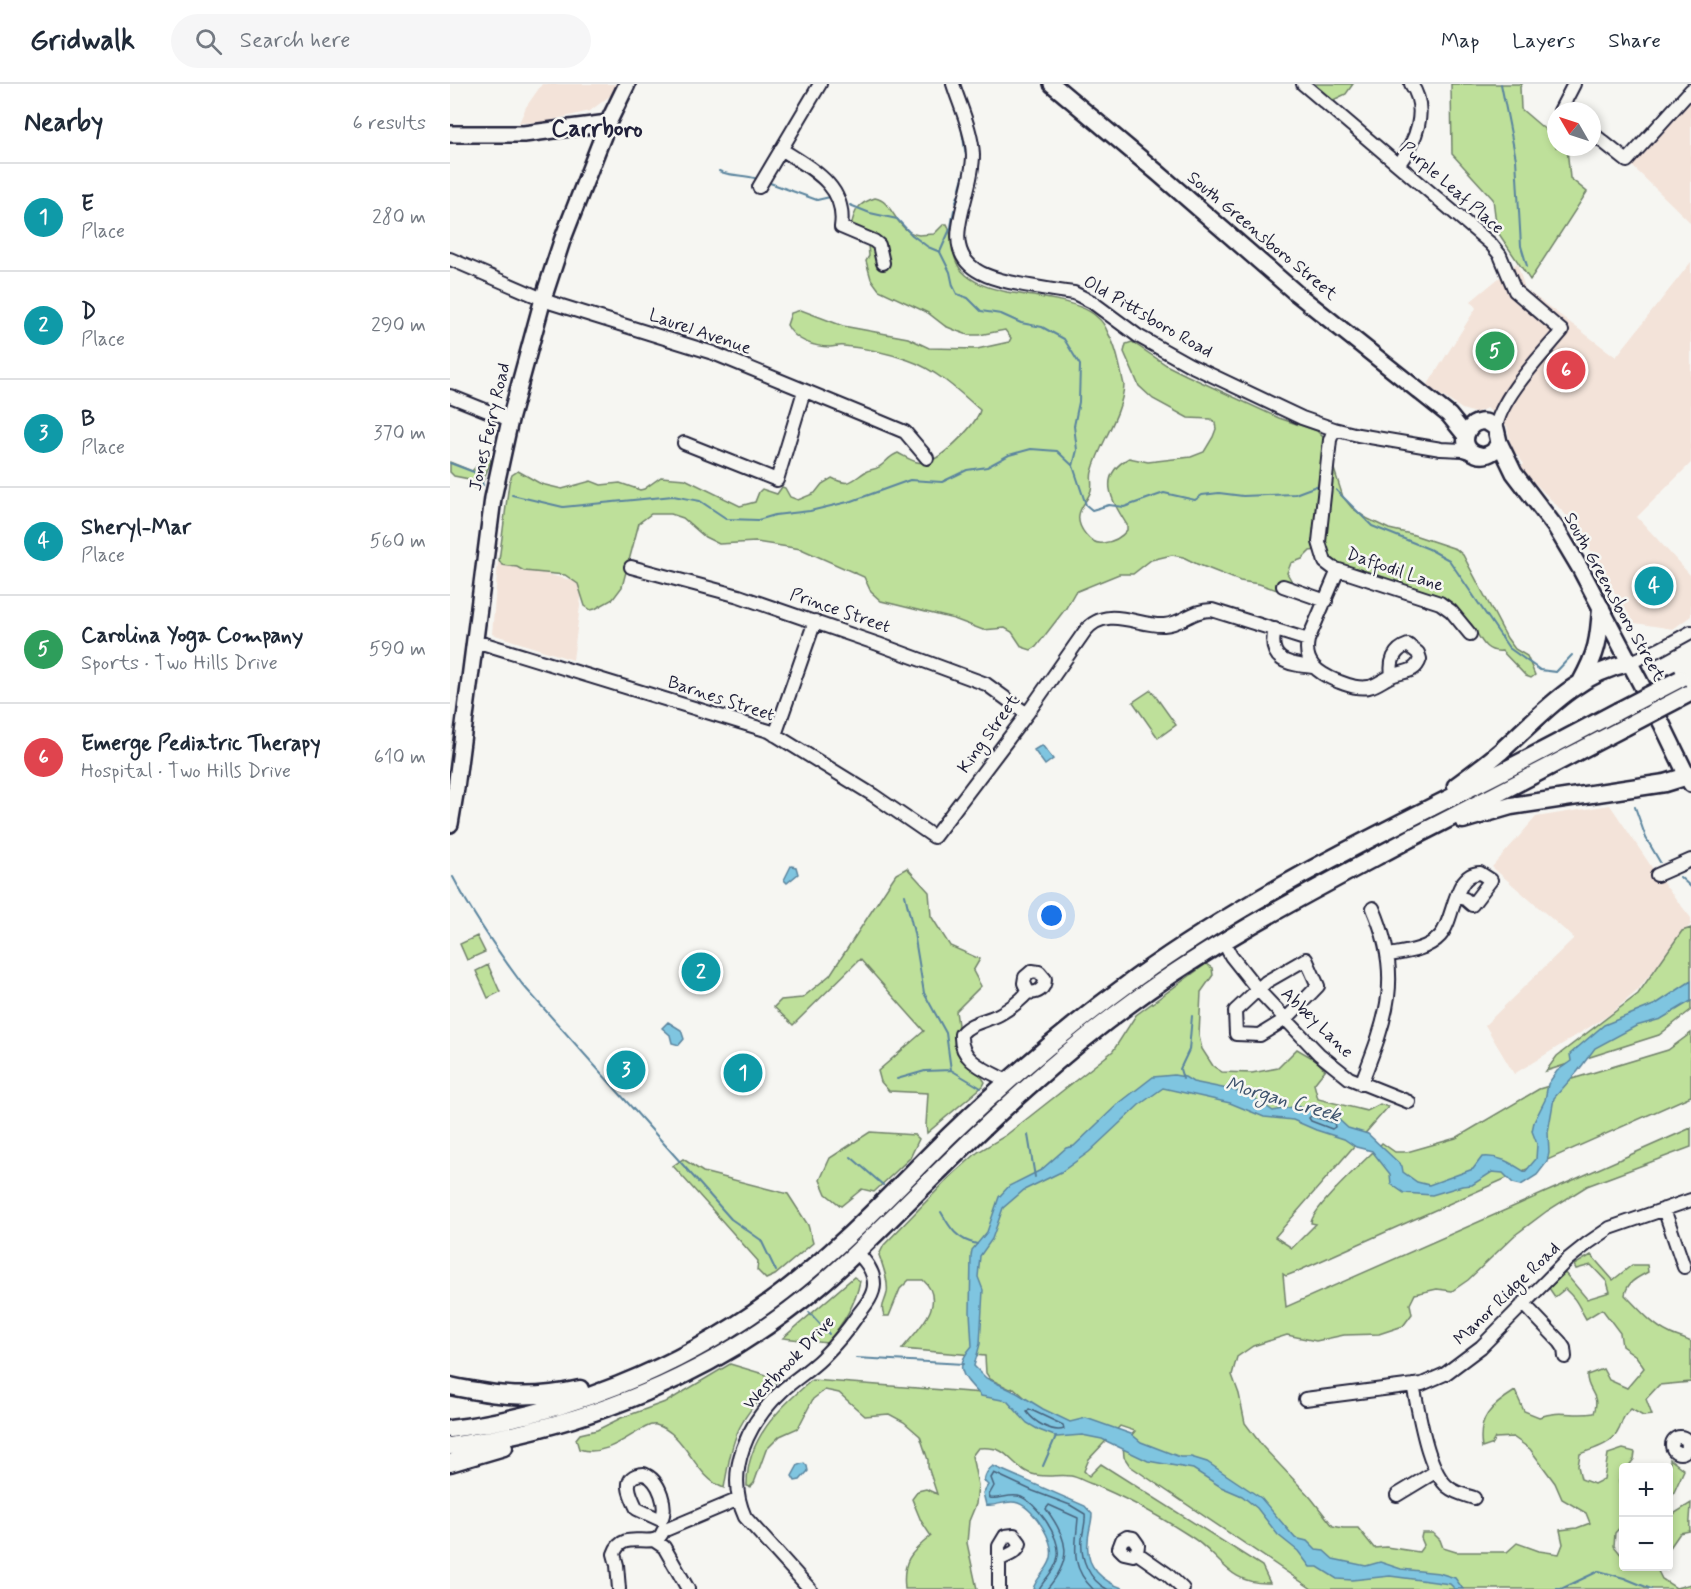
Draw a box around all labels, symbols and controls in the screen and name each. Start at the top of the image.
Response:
search box [171,14,591,68]
text: Gridwalk [30,23,135,60]
icon: search [192,25,225,58]
text: Search here [240,27,351,55]
text: Map [1441,27,1479,55]
text: Layers [1512,27,1575,55]
text: Share [1608,27,1661,55]
north arrow [1547,102,1601,156]
text: Nearby [24,106,103,140]
text: 6 results [353,110,426,137]
district label: Carrboro [551,114,643,145]
street label: Purple Leaf Place [1395,136,1509,240]
street label: South Greensboro Street [1182,166,1343,306]
text: E [81,190,94,218]
text: 1 [39,204,48,231]
text: 280 m [372,204,426,231]
text: Place [81,218,125,245]
street label: Old Pittsboro Road [1079,270,1217,364]
text: D [81,298,96,326]
street label: Laurel Avenue [646,303,755,361]
text: 2 [39,312,48,339]
text: 290 m [371,312,426,339]
text: Place [81,326,125,353]
pin: 5 [1476,328,1514,374]
pin: 6 [1546,348,1586,392]
street label: Jones Ferry Road [464,361,516,493]
text: B [81,406,95,434]
text: 3 [39,420,48,447]
text: 370 m [374,420,426,447]
text: Place [81,434,125,461]
street label: South Greensboro Street [1558,508,1671,686]
text: Sheryl-Mar [81,514,191,542]
text: 4 [38,528,49,555]
text: 560 m [370,528,426,555]
text: Place [81,542,125,569]
street label: Daffodil Lane [1342,542,1447,600]
pin: 4 [1634,564,1674,608]
street label: Prince Street [787,583,894,639]
text: Carolina Yoga Company [81,622,303,650]
text: 5 [38,636,50,663]
text: 590 m [369,636,426,663]
text: Sports · Two Hills Drive [81,650,278,677]
street label: Barnes Street [664,670,778,728]
street label: King Street [952,689,1027,779]
text: Emerge Pediatric Therapy [81,730,321,758]
text: 6 [38,744,49,771]
text: 610 m [374,744,426,771]
text: Hospital · Two Hills Drive [81,758,291,785]
your location [1037,901,1066,930]
pin: 2 [682,950,720,994]
street label: Abbey Lane [1276,982,1358,1064]
pin: 3 [606,1048,645,1092]
pin: 1 [724,1050,762,1096]
water label: Morgan Creek [1222,1071,1346,1132]
street label: Manor Ridge Road [1448,1237,1566,1352]
street label: Westbrook Drive [738,1311,840,1415]
map controls [1619,1463,1673,1571]
button: + [1619,1463,1673,1517]
button: − [1619,1517,1673,1571]

